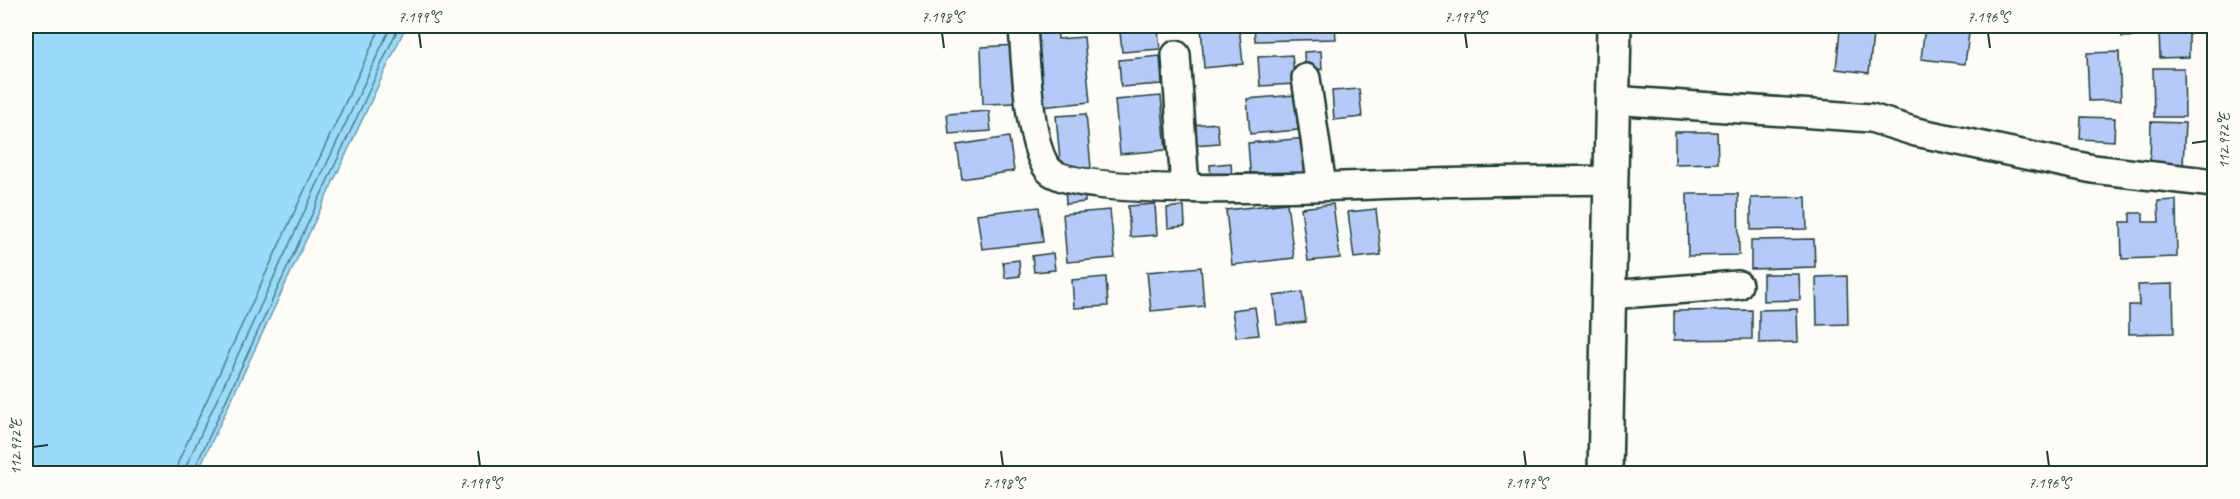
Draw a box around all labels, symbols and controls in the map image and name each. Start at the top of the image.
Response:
text: 7.199°S [398,8,442,27]
text: 7.198°S [921,8,965,27]
text: 7.197°S [1444,8,1488,27]
text: 7.196°S [1967,8,2011,27]
text: 112.972°E [2215,111,2234,169]
text: 112.972°E [7,417,26,475]
text: 7.199°S [459,474,503,493]
text: 7.198°S [982,474,1026,493]
text: 7.197°S [1505,474,1549,493]
text: 7.196°S [2028,474,2072,493]

